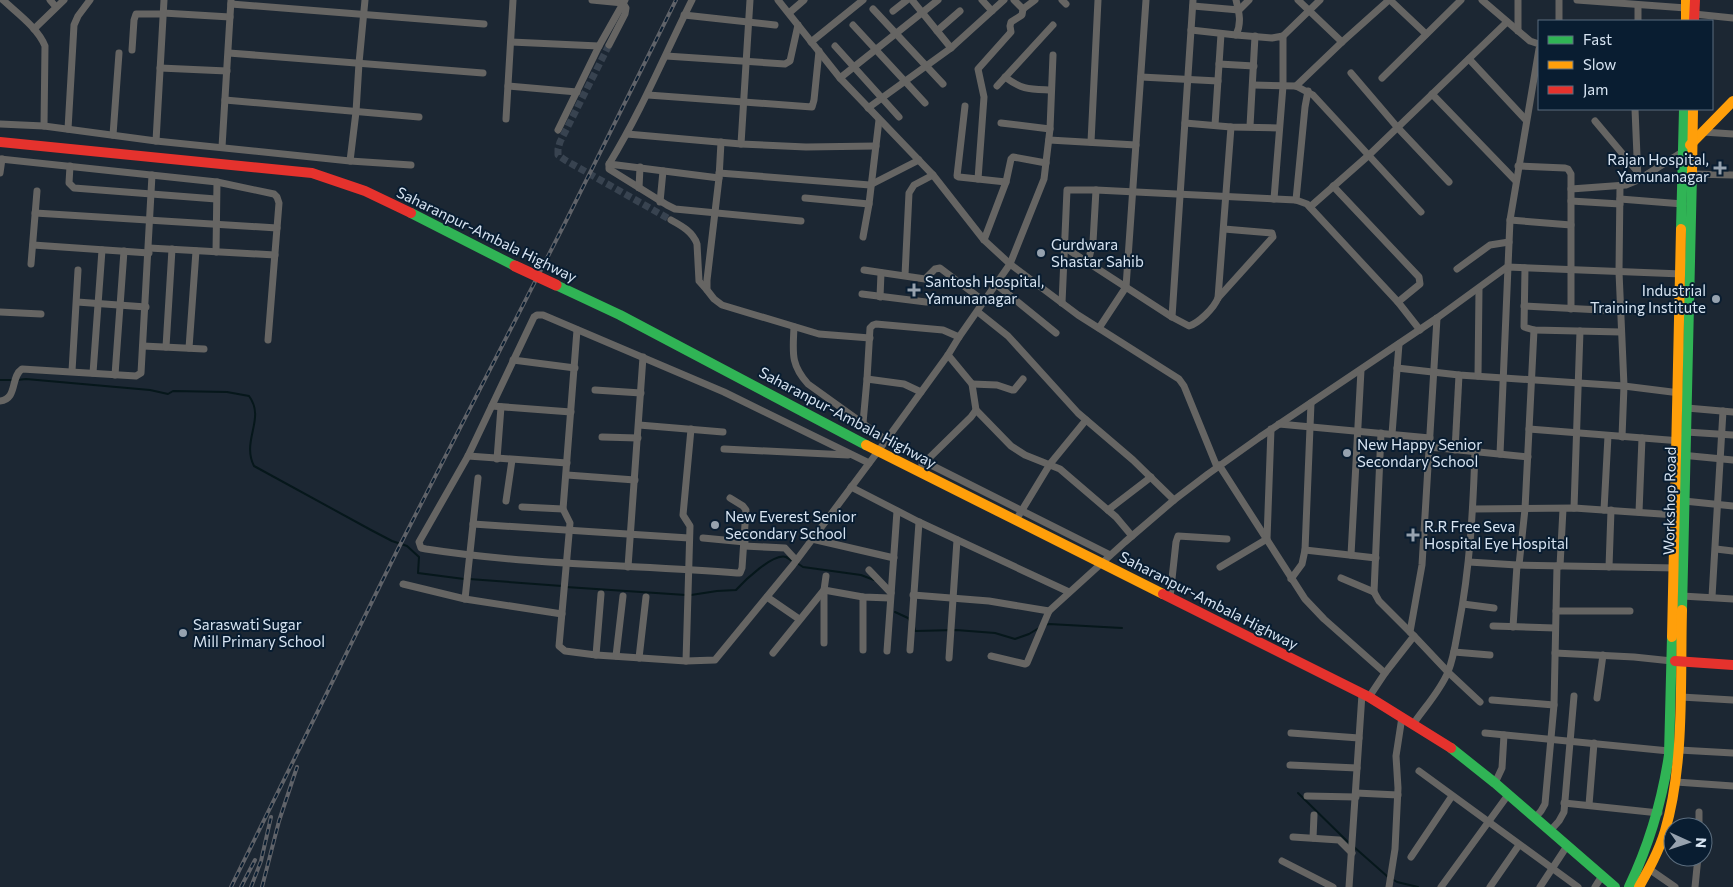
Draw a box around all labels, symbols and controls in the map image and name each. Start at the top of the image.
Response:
legend [1538,20,1713,110]
text: Fast [1583,30,1612,48]
text: Slow [1583,55,1616,73]
text: Jam [1583,80,1608,98]
place label: Rajan Hospital, Yamunanagar [1607,150,1709,185]
marker: Rajan Hospital, Yamunanagar [1713,161,1727,175]
street label: Saharanpur-Ambala Highway [394,182,580,286]
place label: Gurdwara Shastar Sahib [1051,235,1144,270]
marker: Gurdwara Shastar Sahib [1035,247,1047,259]
place label: Santosh Hospital, Yamunanagar [925,272,1044,307]
place label: Industrial Training Institute [1590,281,1706,316]
marker: Santosh Hospital, Yamunanagar [907,283,921,297]
marker: Industrial Training Institute [1710,293,1722,305]
street label: Saharanpur-Ambala Highway [756,363,940,472]
place label: New Happy Senior Secondary School [1357,435,1482,470]
marker: New Happy Senior Secondary School [1341,447,1353,459]
street label: Workshop Road [1659,447,1679,555]
place label: New Everest Senior Secondary School [725,507,857,542]
place label: R.R Free Seva Hospital Eye Hospital [1424,517,1569,552]
marker: New Everest Senior Secondary School [709,519,721,531]
marker: R.R Free Seva Hospital Eye Hospital [1406,528,1420,542]
street label: Saharanpur-Ambala Highway [1117,547,1302,653]
place label: Saraswati Sugar Mill Primary School [193,615,325,650]
marker: Saraswati Sugar Mill Primary School [177,627,189,639]
north arrow [1663,817,1713,867]
text: N [1693,837,1710,848]

